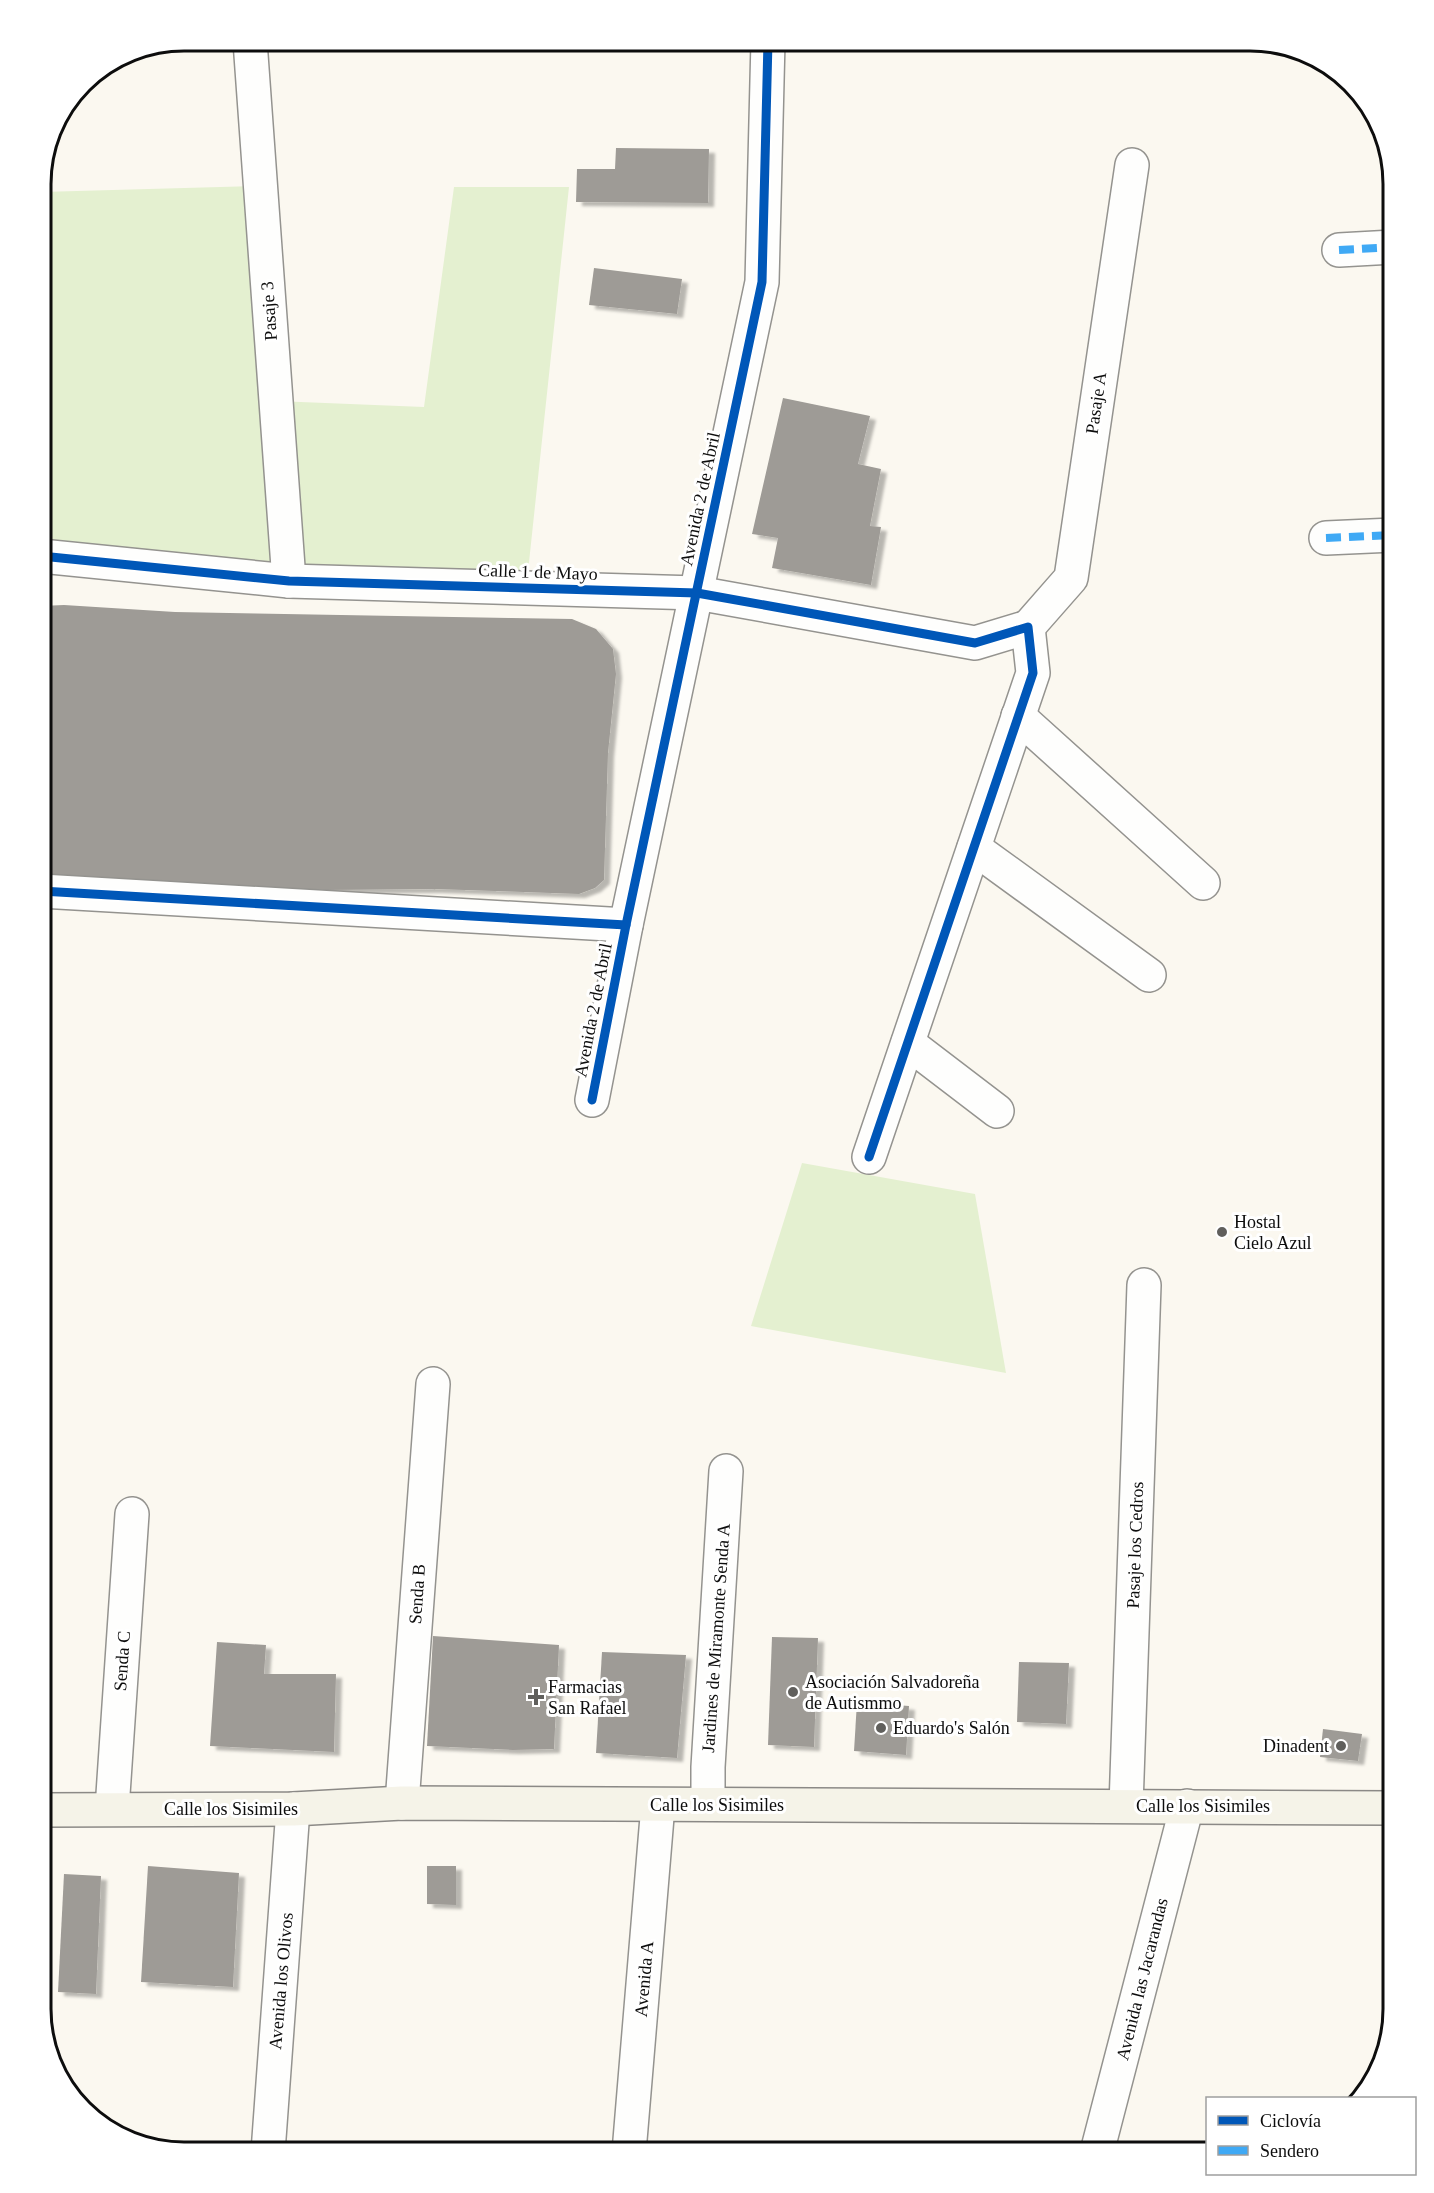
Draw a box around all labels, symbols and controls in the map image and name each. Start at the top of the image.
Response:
street label: Pasaje 3 [257,281,281,341]
street label: Pasaje A [1082,371,1110,435]
street label: Avenida 2 de Abril [676,430,724,568]
street label: Calle 1 de Mayo [478,560,598,584]
street label: Avenida 2 de Abril [570,941,616,1079]
place label: Hostal Cielo Azul [1234,1212,1312,1253]
marker: Hostal Cielo Azul [1215,1225,1229,1239]
street label: Pasaje los Cedros [1123,1481,1147,1609]
street label: Jardines de Miramonte Senda A [698,1523,734,1753]
street label: Senda B [405,1563,429,1625]
street label: Senda C [110,1630,134,1692]
place label: Asociación Salvadoreña de Autismmo [805,1672,979,1713]
place label: Farmacias San Rafael [548,1677,626,1718]
marker: Asociación Salvadoreña de Autismmo [786,1685,800,1699]
marker: Farmacias San Rafael [529,1690,543,1704]
place label: Eduardo's Salón [893,1718,1010,1738]
marker: Eduardo's Salón [874,1721,888,1735]
place label: Dinadent [1263,1736,1329,1756]
marker: Dinadent [1334,1739,1348,1753]
street label: Calle los Sisimiles [650,1795,784,1815]
street label: Calle los Sisimiles [1136,1796,1270,1816]
street label: Calle los Sisimiles [164,1799,298,1819]
street label: Avenida las Jacarandas [1112,1896,1172,2062]
street label: Avenida los Olivos [265,1912,297,2050]
street label: Avenida A [631,1940,657,2018]
legend [1206,2097,1416,2175]
text: Ciclovía [1260,2111,1321,2131]
text: Sendero [1260,2141,1319,2161]

